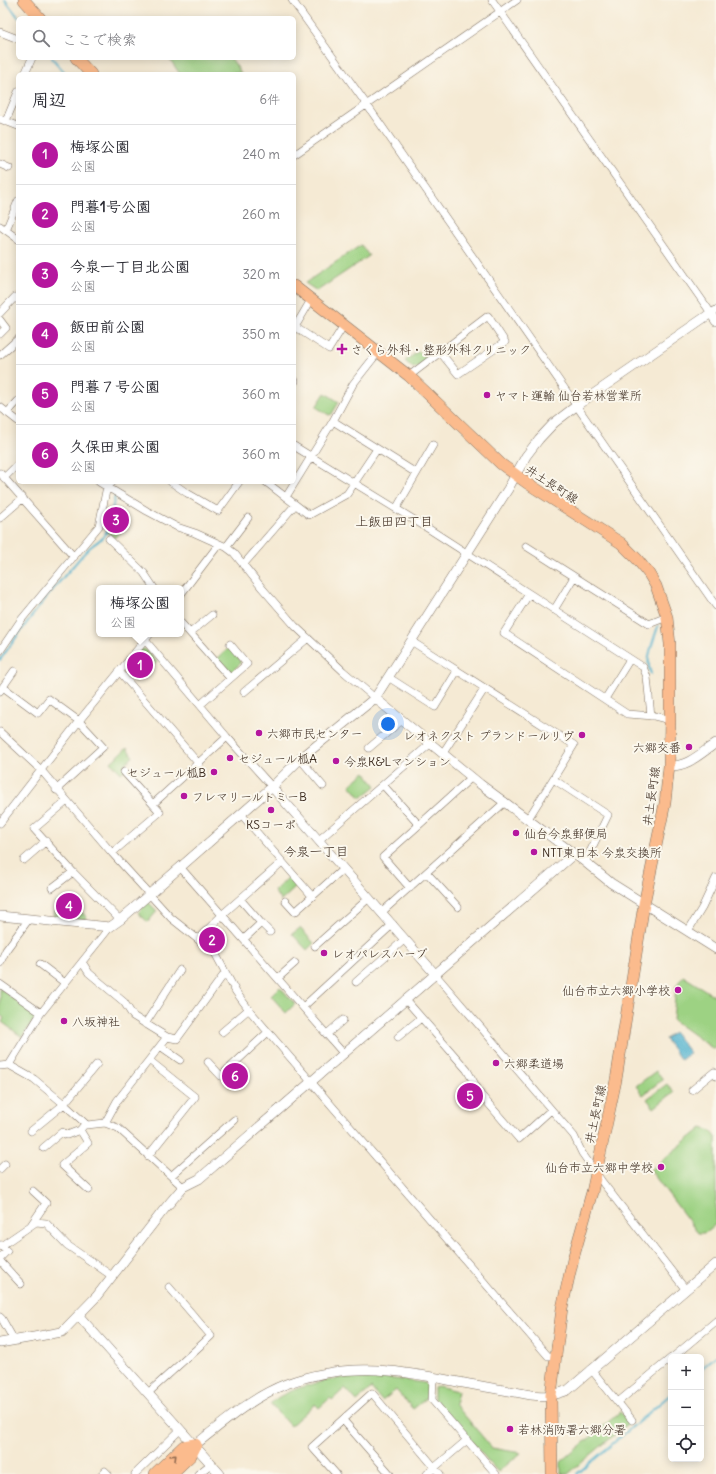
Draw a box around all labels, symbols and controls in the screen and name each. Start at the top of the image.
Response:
search box [16,16,296,60]
icon: search [30,27,52,49]
text: ここで検索 [62,30,137,49]
text: 周辺 [32,89,66,111]
text: 6件 [259,91,280,108]
text: 梅塚公園 [70,137,130,156]
text: 1 [42,146,48,163]
text: 240 m [243,146,280,163]
text: 公園 [70,158,96,175]
text: 門暮1号公園 [70,197,151,216]
text: 2 [41,206,49,223]
text: 260 m [242,206,280,223]
text: 公園 [70,218,96,235]
text: 今泉一丁目北公園 [70,257,190,276]
text: 3 [41,266,49,283]
text: 320 m [242,266,280,283]
text: 公園 [70,278,96,295]
text: 飯田前公園 [70,317,145,336]
text: 4 [41,326,49,343]
text: 350 m [242,326,280,343]
text: 公園 [70,338,96,355]
place label: さくら外科・整形外科クリニック [351,342,531,357]
marker: さくら外科・整形外科クリニック [336,343,348,355]
text: 門暮７号公園 [70,377,160,396]
text: 5 [41,386,49,403]
text: 360 m [242,386,280,403]
place label: ヤマト運輸 仙台若林営業所 [495,388,642,403]
marker: ヤマト運輸 仙台若林営業所 [482,390,492,400]
text: 公園 [70,398,96,415]
text: 久保田東公園 [70,437,160,456]
text: 6 [41,446,49,463]
text: 360 m [242,446,280,463]
text: 公園 [70,458,96,475]
street label: 井土長町線 [523,461,581,507]
pin: 3 [103,505,129,535]
district label: 上飯田四丁目 [355,513,433,530]
popup [96,585,184,637]
text: 梅塚公園 [110,593,170,612]
text: 公園 [110,614,136,631]
pin: 1 [127,650,153,680]
your location [378,714,398,734]
place label: 六郷市民センター [267,726,363,741]
marker: 六郷市民センター [254,728,264,738]
place label: レオネクスト プランドールリヴ [403,728,574,743]
marker: レオネクスト プランドールリヴ [577,730,587,740]
place label: 六郷交番 [633,740,681,755]
marker: 六郷交番 [684,742,694,752]
place label: セジュール柧A [238,751,317,766]
marker: セジュール柧A [225,753,235,763]
place label: 今泉K&Lマンション [344,754,451,769]
marker: 今泉K&Lマンション [331,756,341,766]
place label: セジュール柧B [127,765,206,780]
street label: 井土長町線 [639,765,663,827]
marker: セジュール柧B [209,767,219,777]
place label: フレマリールトミーB [192,789,307,804]
marker: フレマリールトミーB [179,791,189,801]
marker: KSコーポ [266,805,276,815]
place label: KSコーポ [246,817,296,832]
place label: 仙台今泉郵便局 [524,826,608,841]
marker: 仙台今泉郵便局 [511,828,521,838]
district label: 今泉一丁目 [283,843,349,860]
place label: NTT東日本 今泉交換所 [542,845,662,860]
marker: NTT東日本 今泉交換所 [529,847,539,857]
pin: 4 [56,891,82,921]
pin: 2 [199,925,225,955]
place label: レオパレスハーブ [332,946,428,961]
marker: レオパレスハーブ [319,948,329,958]
place label: 仙台市立六郷小学校 [562,983,670,998]
marker: 仙台市立六郷小学校 [673,985,683,995]
place label: 八坂神社 [72,1014,120,1029]
marker: 八坂神社 [59,1016,69,1026]
place label: 六郷柔道場 [504,1056,564,1071]
marker: 六郷柔道場 [491,1058,501,1068]
pin: 6 [222,1061,248,1091]
pin: 5 [457,1081,483,1111]
street label: 井土長町線 [581,1083,609,1145]
place label: 仙台市立六郷中学校 [545,1160,653,1175]
marker: 仙台市立六郷中学校 [656,1162,666,1172]
map controls [668,1354,704,1462]
button: + [668,1354,704,1390]
button: − [668,1390,704,1426]
place label: 若林消防署六郷分署 [518,1422,626,1437]
marker: 若林消防署六郷分署 [505,1424,515,1434]
button: locate [668,1426,704,1462]
one-way arrow [169,1454,177,1462]

